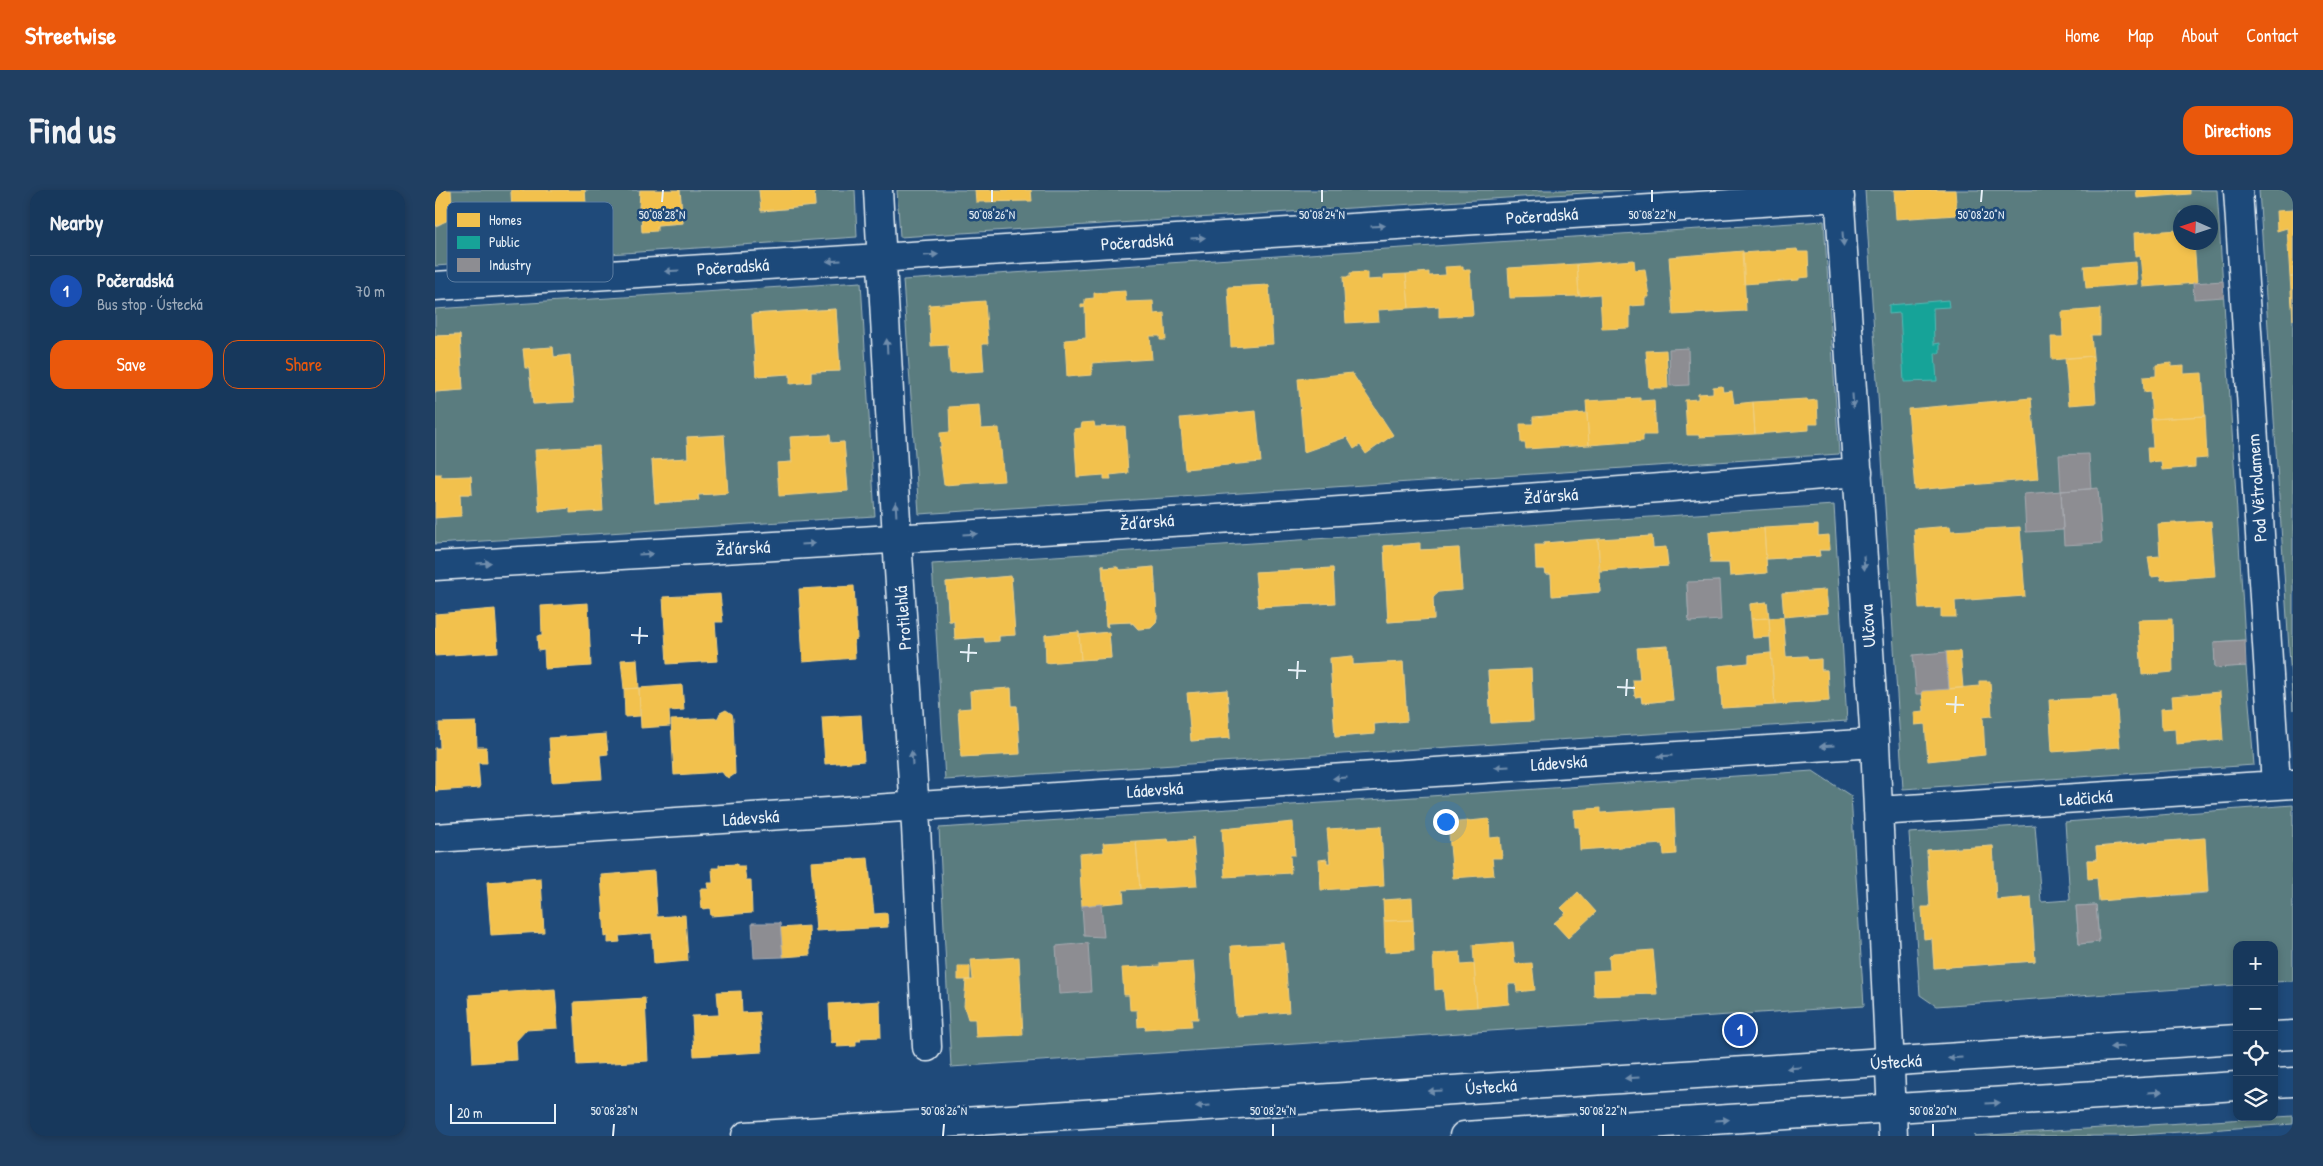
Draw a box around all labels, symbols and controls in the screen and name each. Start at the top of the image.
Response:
text: Streetwise [25,19,116,51]
text: Home [2065,23,2100,48]
text: Map [2128,23,2153,48]
text: About [2181,23,2218,48]
text: Contact [2246,23,2298,48]
button: Directions [2183,106,2293,155]
text: Find us [30,107,116,154]
street label: Počeradská [1505,201,1579,231]
legend [447,202,613,282]
north arrow [2173,205,2218,250]
text: 50°08'28"N [639,206,685,223]
text: 50°08'26"N [969,206,1015,223]
text: 50°08'24"N [1299,206,1345,223]
text: 50°08'22"N [1628,206,1676,223]
text: 50°08'20"N [1958,206,2004,223]
text: Nearby [50,208,103,237]
text: Homes [489,210,522,229]
one-way arrow [1370,222,1386,230]
street label: Počeradská [1100,227,1174,257]
one-way arrow [1839,231,1847,247]
text: Public [489,232,520,251]
one-way arrow [1190,233,1206,241]
one-way arrow [923,250,939,258]
street label: Počeradská [696,252,770,282]
text: Industry [489,255,531,275]
one-way arrow [825,257,841,265]
text: Počeradská [97,267,174,293]
one-way arrow [663,268,679,276]
text: 1 [63,280,69,302]
text: 70 m [355,280,385,302]
text: Bus stop · Ústecká [97,293,203,315]
one-way arrow [883,338,891,354]
button: Save [50,340,213,389]
button: Share [223,340,385,389]
one-way arrow [1850,393,1858,409]
street label: Pod Větrolamem [2240,433,2273,543]
street label: Žďárská [1523,481,1579,510]
one-way arrow [891,500,899,516]
street label: Žďárská [1119,507,1175,536]
one-way arrow [963,530,979,538]
street label: Žďárská [715,534,771,561]
one-way arrow [800,540,816,548]
one-way arrow [638,549,654,557]
one-way arrow [1860,555,1868,571]
one-way arrow [476,559,492,567]
street label: Protilehlá [888,585,917,651]
street label: Ulčova [1854,604,1881,648]
one-way arrow [1818,742,1834,750]
street label: Ládevská [1530,748,1588,777]
one-way arrow [907,750,915,766]
one-way arrow [1656,753,1672,761]
one-way arrow [1494,764,1510,772]
one-way arrow [1332,774,1348,782]
street label: Ládevská [1126,775,1184,804]
street label: Ledčická [2058,783,2113,812]
street label: Ládevská [722,803,780,832]
your location [1433,809,1459,835]
map controls [2233,941,2278,1121]
button: + [2233,941,2278,986]
button: − [2233,986,2278,1031]
pin: 1 [1724,1011,1756,1049]
button: locate [2233,1031,2278,1076]
one-way arrow [2109,1043,2125,1051]
street label: Ústecká [1869,1047,1923,1076]
one-way arrow [1947,1054,1963,1062]
one-way arrow [1786,1064,1802,1072]
street label: Ústecká [1464,1072,1518,1101]
one-way arrow [1624,1075,1640,1083]
button: layers [2233,1076,2278,1121]
one-way arrow [2148,1087,2164,1095]
one-way arrow [1427,1088,1443,1096]
one-way arrow [1986,1098,2002,1106]
scale bar [450,1101,556,1124]
text: 50°08'28"N [591,1102,637,1119]
text: 50°08'26"N [921,1102,967,1119]
text: 50°08'24"N [1250,1102,1296,1119]
text: 50°08'22"N [1579,1102,1627,1119]
text: 50°08'20"N [1910,1102,1956,1119]
text: 20 m [457,1103,483,1122]
one-way arrow [1195,1103,1211,1111]
one-way arrow [1715,1115,1731,1123]

